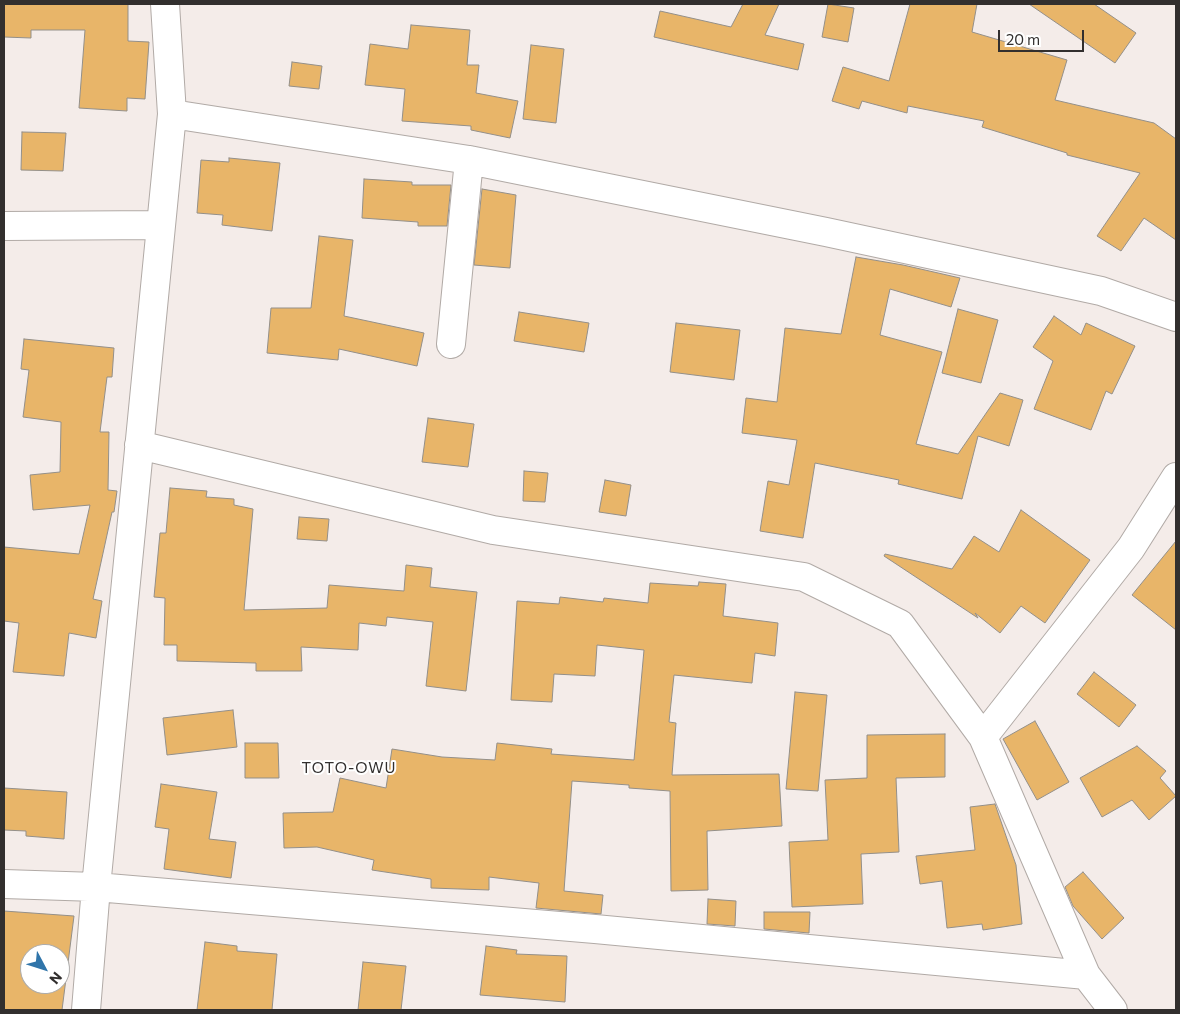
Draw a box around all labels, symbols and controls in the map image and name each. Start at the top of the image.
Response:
scale bar [1000,20,1086,52]
text: 20 m [1006,30,1040,48]
district label: TOTO-OWU [301,759,397,777]
north arrow [20,944,70,994]
text: N [46,969,66,988]

